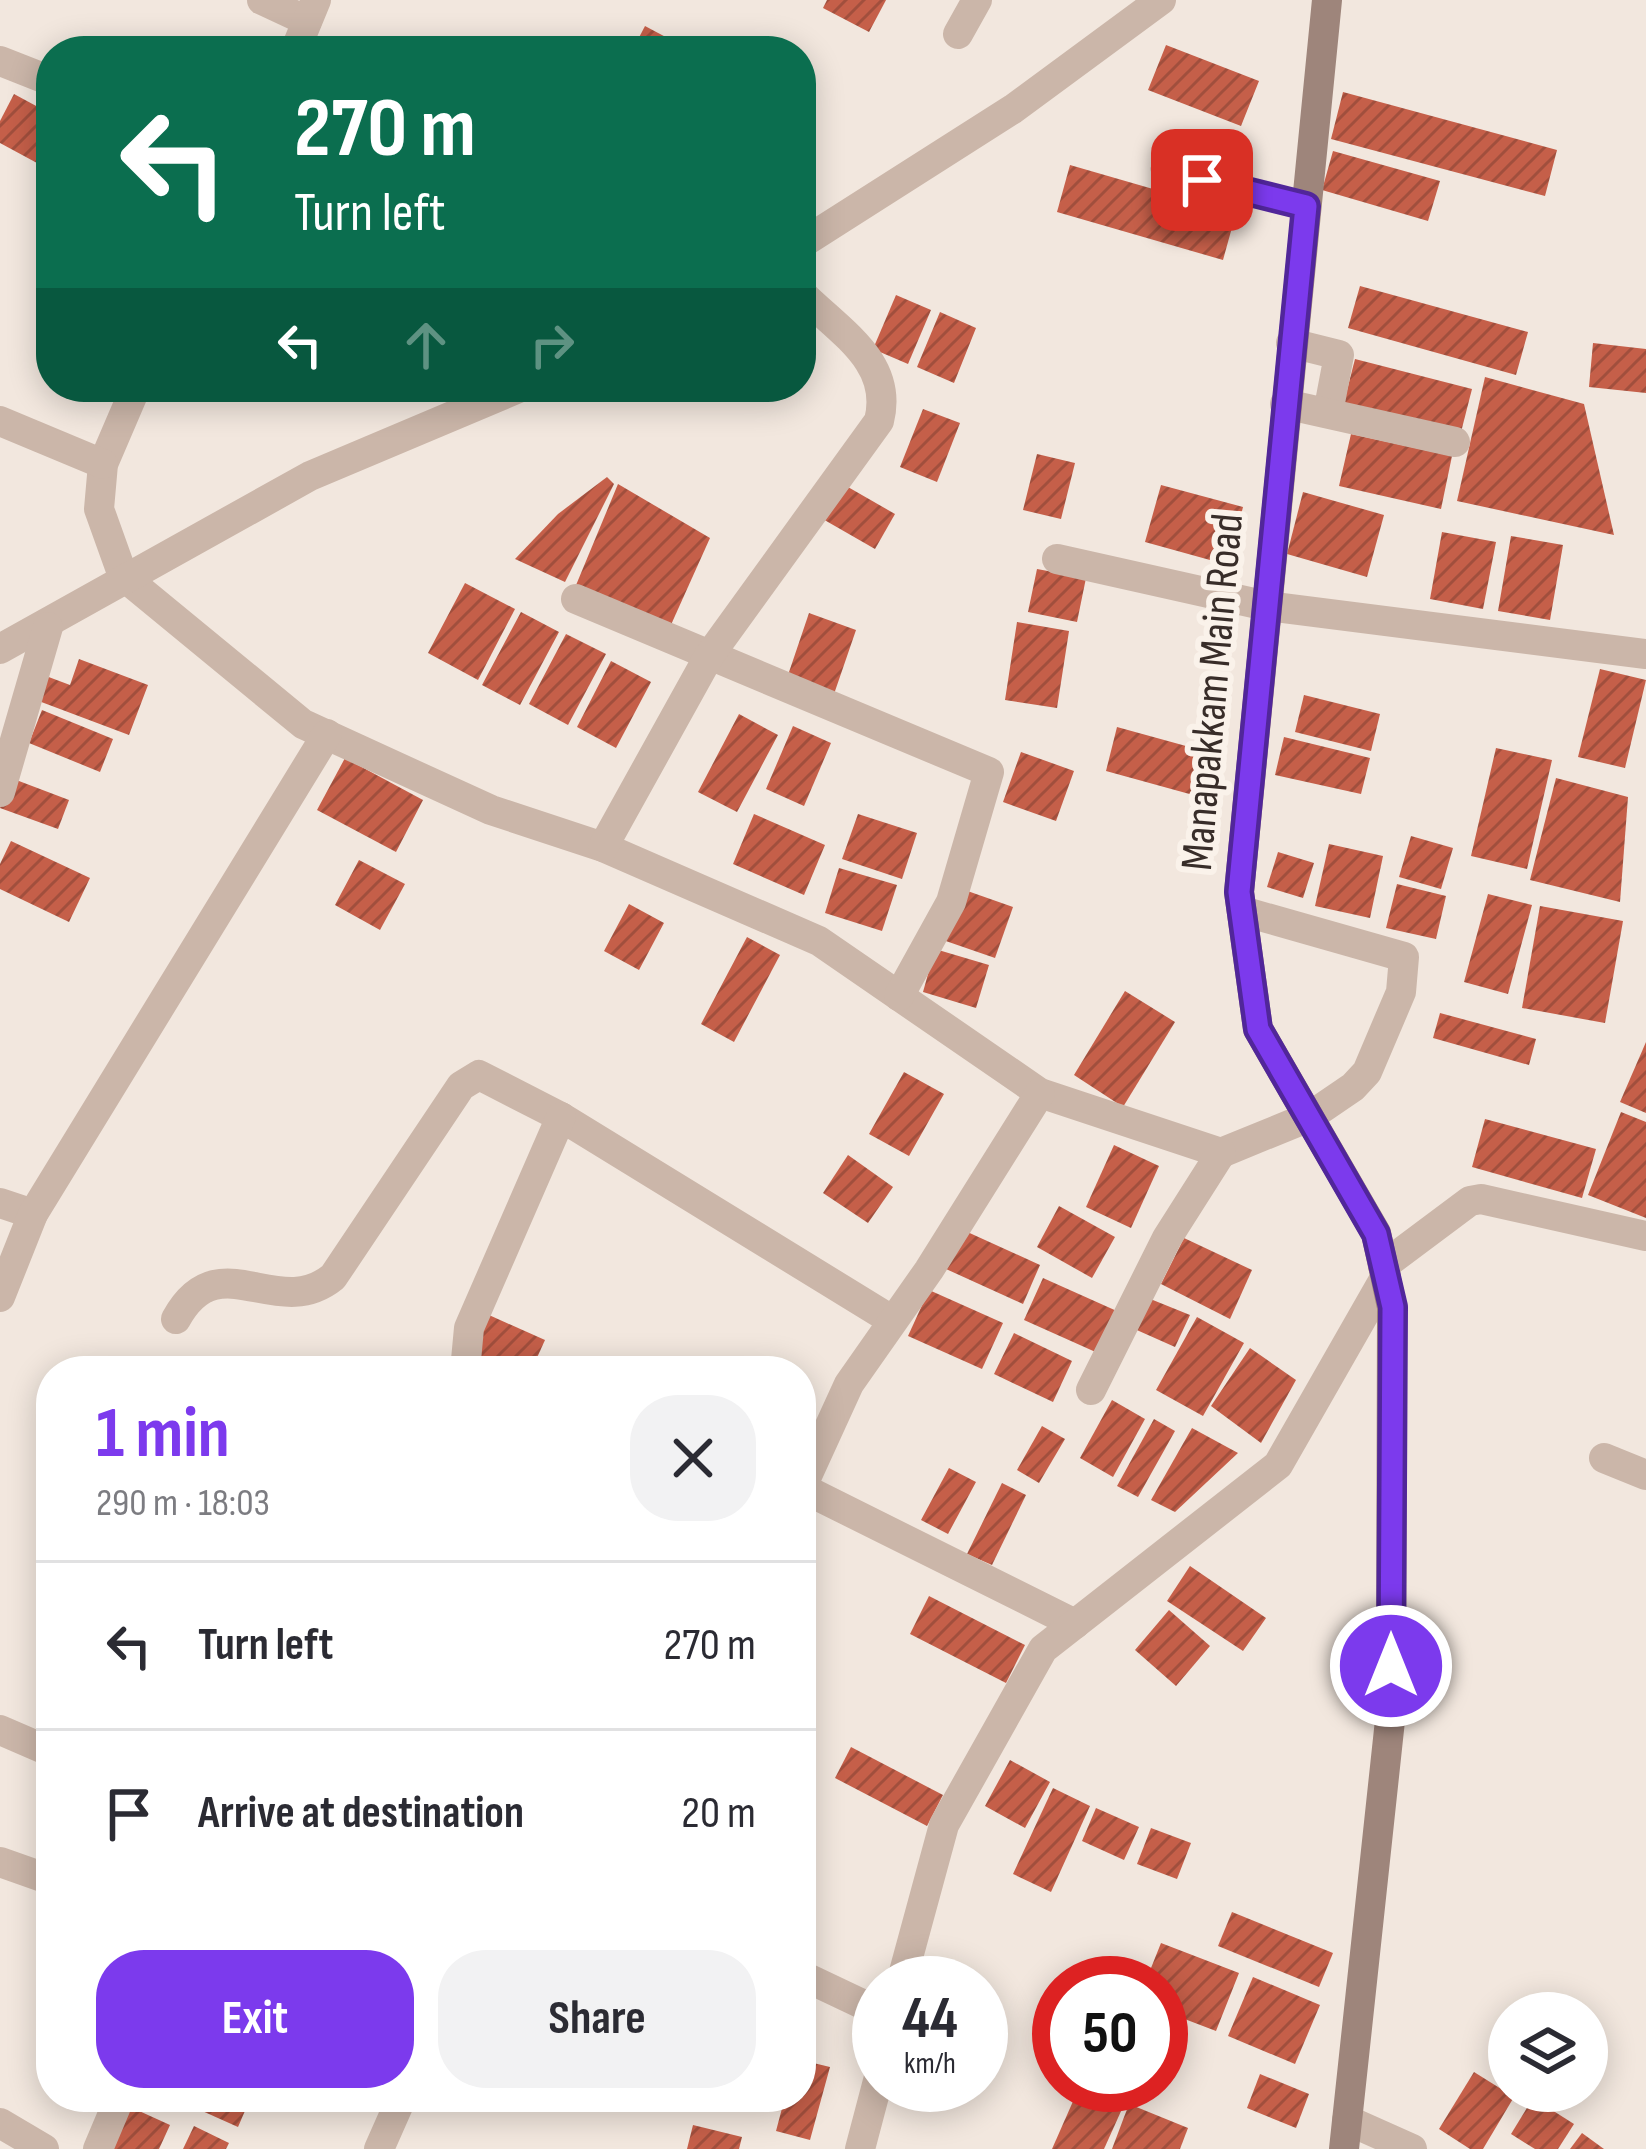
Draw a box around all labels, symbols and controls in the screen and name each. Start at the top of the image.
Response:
text: 270 m [294,79,476,180]
icon: left [96,84,252,240]
pin [1151,129,1253,231]
icon: arrive [1169,147,1235,213]
text: Turn left [294,181,446,246]
icon: left [267,312,333,378]
icon: ahead [393,312,459,378]
icon: right [519,312,585,378]
street label: Manapakkam Main Road [1170,511,1256,873]
text: 1 min [96,1391,230,1478]
button: close [630,1395,756,1521]
text: 290 m · 18:03 [96,1480,270,1527]
position arrow [1328,1603,1454,1729]
icon: left [96,1613,162,1679]
text: Turn left [198,1618,333,1673]
text: 270 m [663,1618,756,1673]
icon: arrive [96,1781,162,1847]
text: Arrive at destination [198,1786,524,1841]
text: 20 m [681,1786,756,1841]
button: Exit [96,1950,414,2088]
button: Share [438,1950,756,2088]
speed limit sign: 50 [1032,1956,1188,2112]
text: 44 [902,1983,958,2055]
map controls [1488,1992,1608,2112]
button: layers [1488,1992,1608,2112]
text: km/h [904,2046,956,2082]

